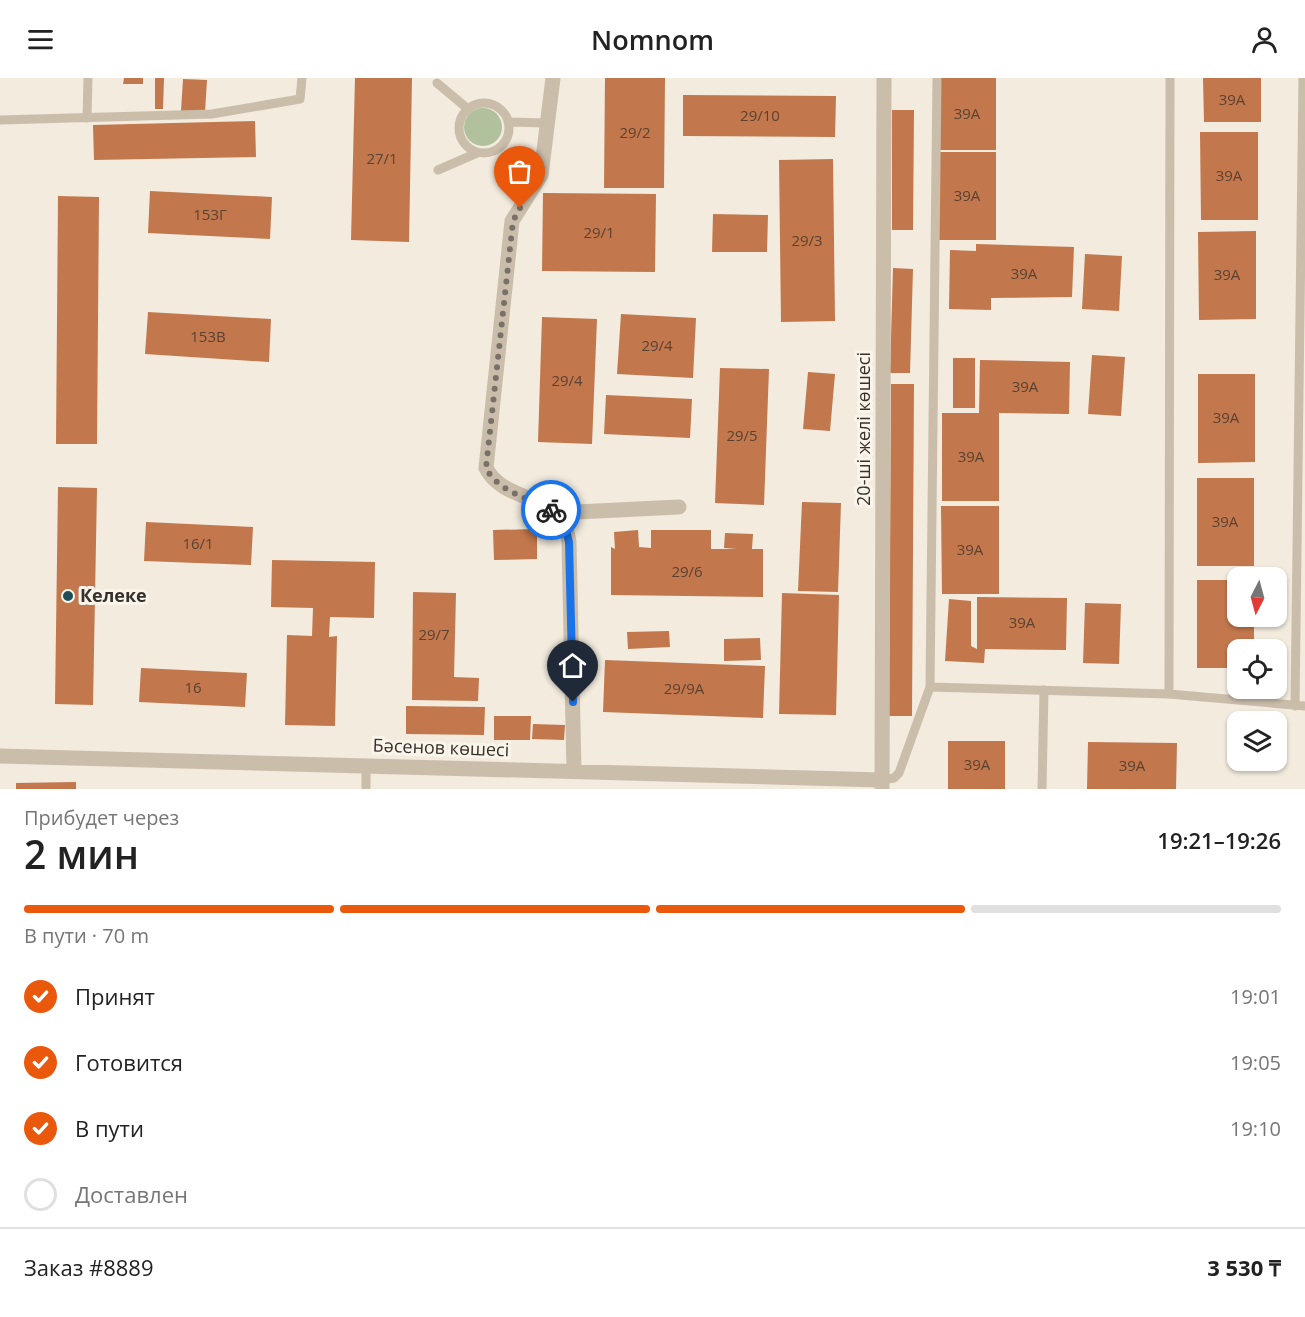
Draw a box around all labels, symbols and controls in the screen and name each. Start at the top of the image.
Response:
text: Nomnom [591,21,714,58]
icon: menu [24,23,57,56]
icon: person [1248,23,1281,56]
house number: 39А [1219,89,1246,109]
house number: 39А [954,103,981,123]
house number: 29/10 [740,105,780,125]
house number: 29/2 [619,122,651,142]
pin [494,146,545,208]
house number: 27/1 [366,148,398,168]
icon: bag [503,155,536,188]
house number: 39А [1216,165,1243,185]
house number: 39А [954,185,981,205]
house number: 153Г [193,204,227,224]
house number: 29/1 [583,222,615,242]
house number: 29/3 [791,230,823,250]
house number: 39А [1011,263,1038,283]
house number: 39А [1214,264,1241,284]
house number: 153В [190,326,226,346]
house number: 29/4 [641,335,673,355]
street label: 20-ші желі көшесі [851,352,875,506]
house number: 29/4 [551,370,583,390]
house number: 39А [1012,376,1039,396]
house number: 39А [1213,407,1240,427]
house number: 29/5 [726,425,758,445]
house number: 39А [958,446,985,466]
courier [521,480,581,540]
icon: bike [535,494,568,527]
house number: 39А [1212,511,1239,531]
house number: 16/1 [182,533,214,553]
house number: 39А [957,539,984,559]
house number: 29/6 [671,561,703,581]
north arrow [1227,567,1287,627]
map controls [1227,567,1287,771]
place label: Келеке [80,583,147,607]
marker: Келеке [61,589,75,603]
house number: 39А [1009,612,1036,632]
house number: 29/7 [418,624,450,644]
button: locate [1227,639,1287,699]
pin [547,640,598,702]
icon: home [556,649,589,682]
house number: 16 [184,677,202,697]
house number: 29/9А [664,678,705,698]
button: layers [1227,711,1287,771]
street label: Бәсенов көшесі [372,733,510,761]
house number: 39А [964,754,991,774]
house number: 39А [1119,755,1146,775]
text: Прибудет через [24,804,179,831]
text: 19:21–19:26 [1157,825,1281,855]
text: 2 мин [24,827,139,880]
text: В пути · 70 m [24,922,149,949]
icon: check [24,980,57,1013]
text: Принят [75,981,155,1011]
text: 19:01 [1230,983,1281,1010]
icon: check [24,1046,57,1079]
text: Готовится [75,1047,183,1077]
text: 19:05 [1230,1049,1281,1076]
icon: check [24,1112,57,1145]
text: В пути [75,1113,144,1143]
text: 19:10 [1230,1115,1281,1142]
text: Доставлен [75,1179,188,1209]
text: Заказ #8889 [24,1252,154,1282]
text: 3 530 ₸ [1207,1252,1281,1282]

